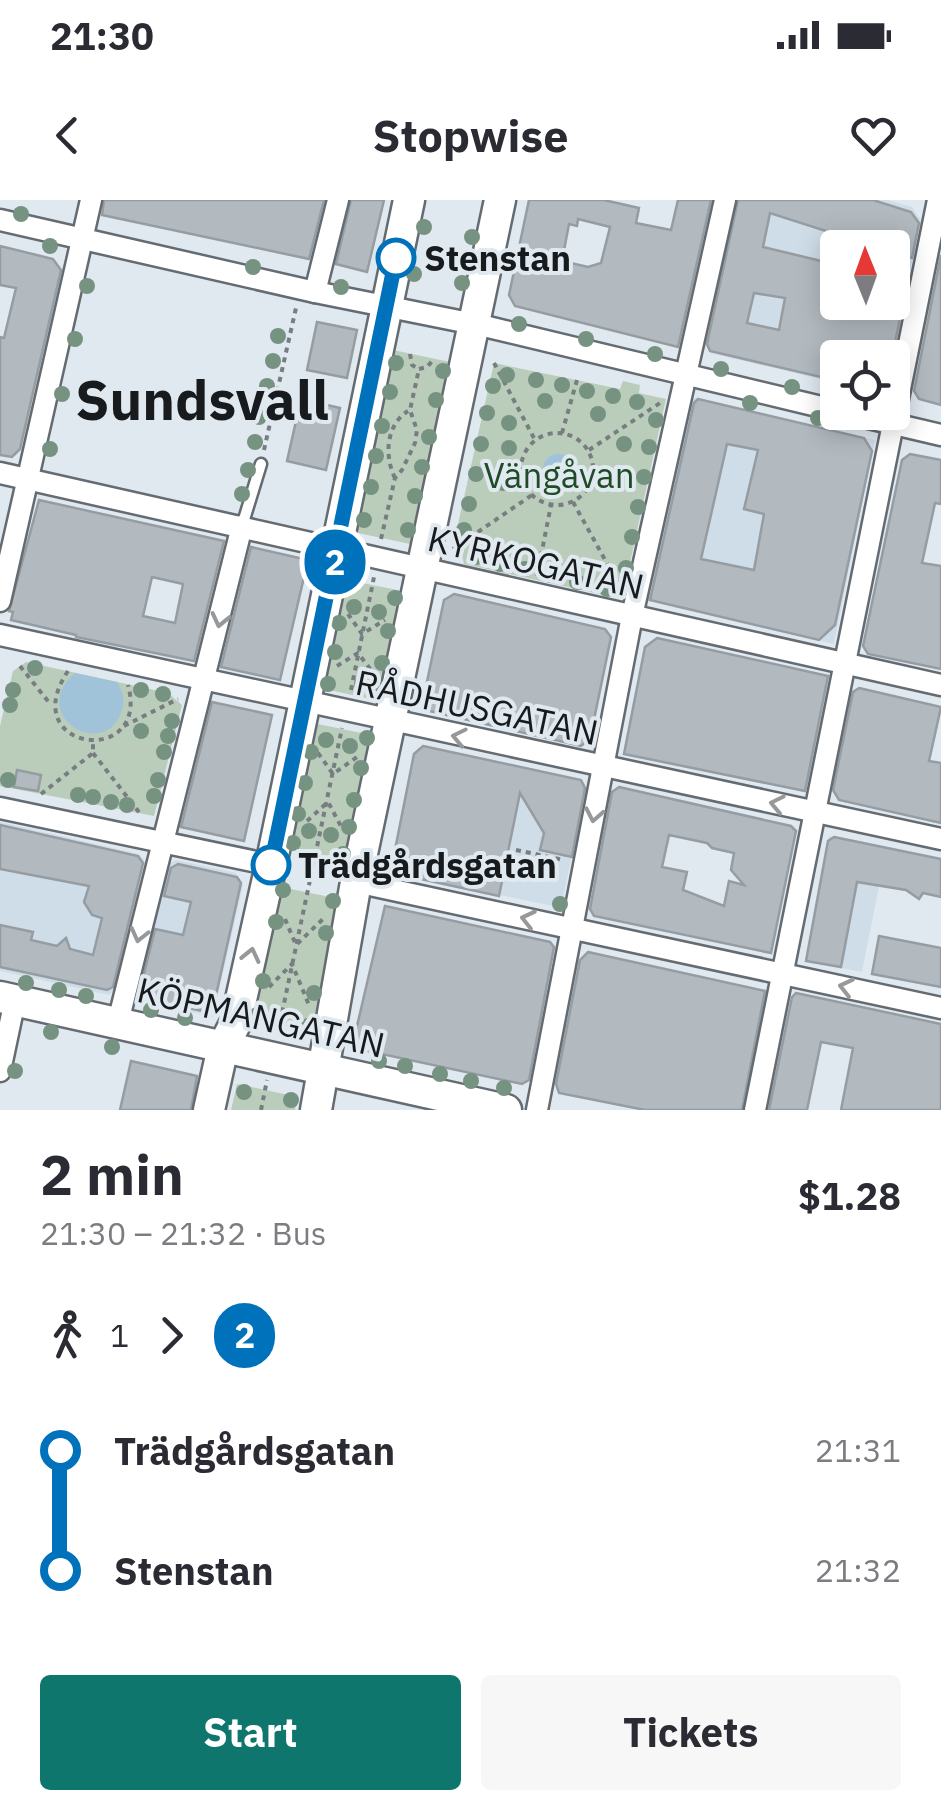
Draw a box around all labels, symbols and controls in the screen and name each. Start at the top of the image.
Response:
text: 21:30 [50,11,154,60]
text: Stopwise [373,106,568,164]
icon: back [40,108,95,163]
icon: heart [846,108,901,163]
north arrow [820,230,910,320]
map controls [820,230,910,430]
place label: Stenstan [424,235,571,281]
marker: Stenstan [377,239,415,277]
button: locate [820,340,910,430]
district label: Sundsvall [75,364,329,435]
park label: Vängåvan [483,452,635,498]
street label: KYRKOGATAN [423,515,649,609]
line badge: 2 [302,530,368,594]
text: 2 [324,539,346,585]
one-way arrow [211,611,232,628]
street label: RÅDHUSGATAN [352,659,602,755]
one-way arrow [451,727,468,748]
one-way arrow [769,795,786,816]
one-way arrow [584,807,605,823]
place label: Trädgårdsgatan [298,842,557,888]
marker: Trädgårdsgatan [252,846,290,884]
one-way arrow [520,910,537,931]
one-way arrow [130,926,151,943]
one-way arrow [239,947,260,964]
street label: KÖPMANGATAN [133,966,389,1068]
one-way arrow [838,978,855,999]
text: 2 min [40,1139,184,1210]
text: $1.28 [798,1171,901,1220]
text: 21:30 – 21:32 · Bus [40,1212,326,1254]
icon: walk [40,1308,95,1363]
icon: forward [144,1308,199,1363]
text: 2 [234,1312,255,1358]
text: 1 [110,1314,129,1356]
text: Trädgårdsgatan [114,1426,395,1475]
text: 21:31 [815,1429,901,1471]
text: Stenstan [114,1546,274,1595]
text: 21:32 [815,1549,901,1591]
button: Start [40,1675,461,1790]
button: Tickets [481,1675,901,1790]

